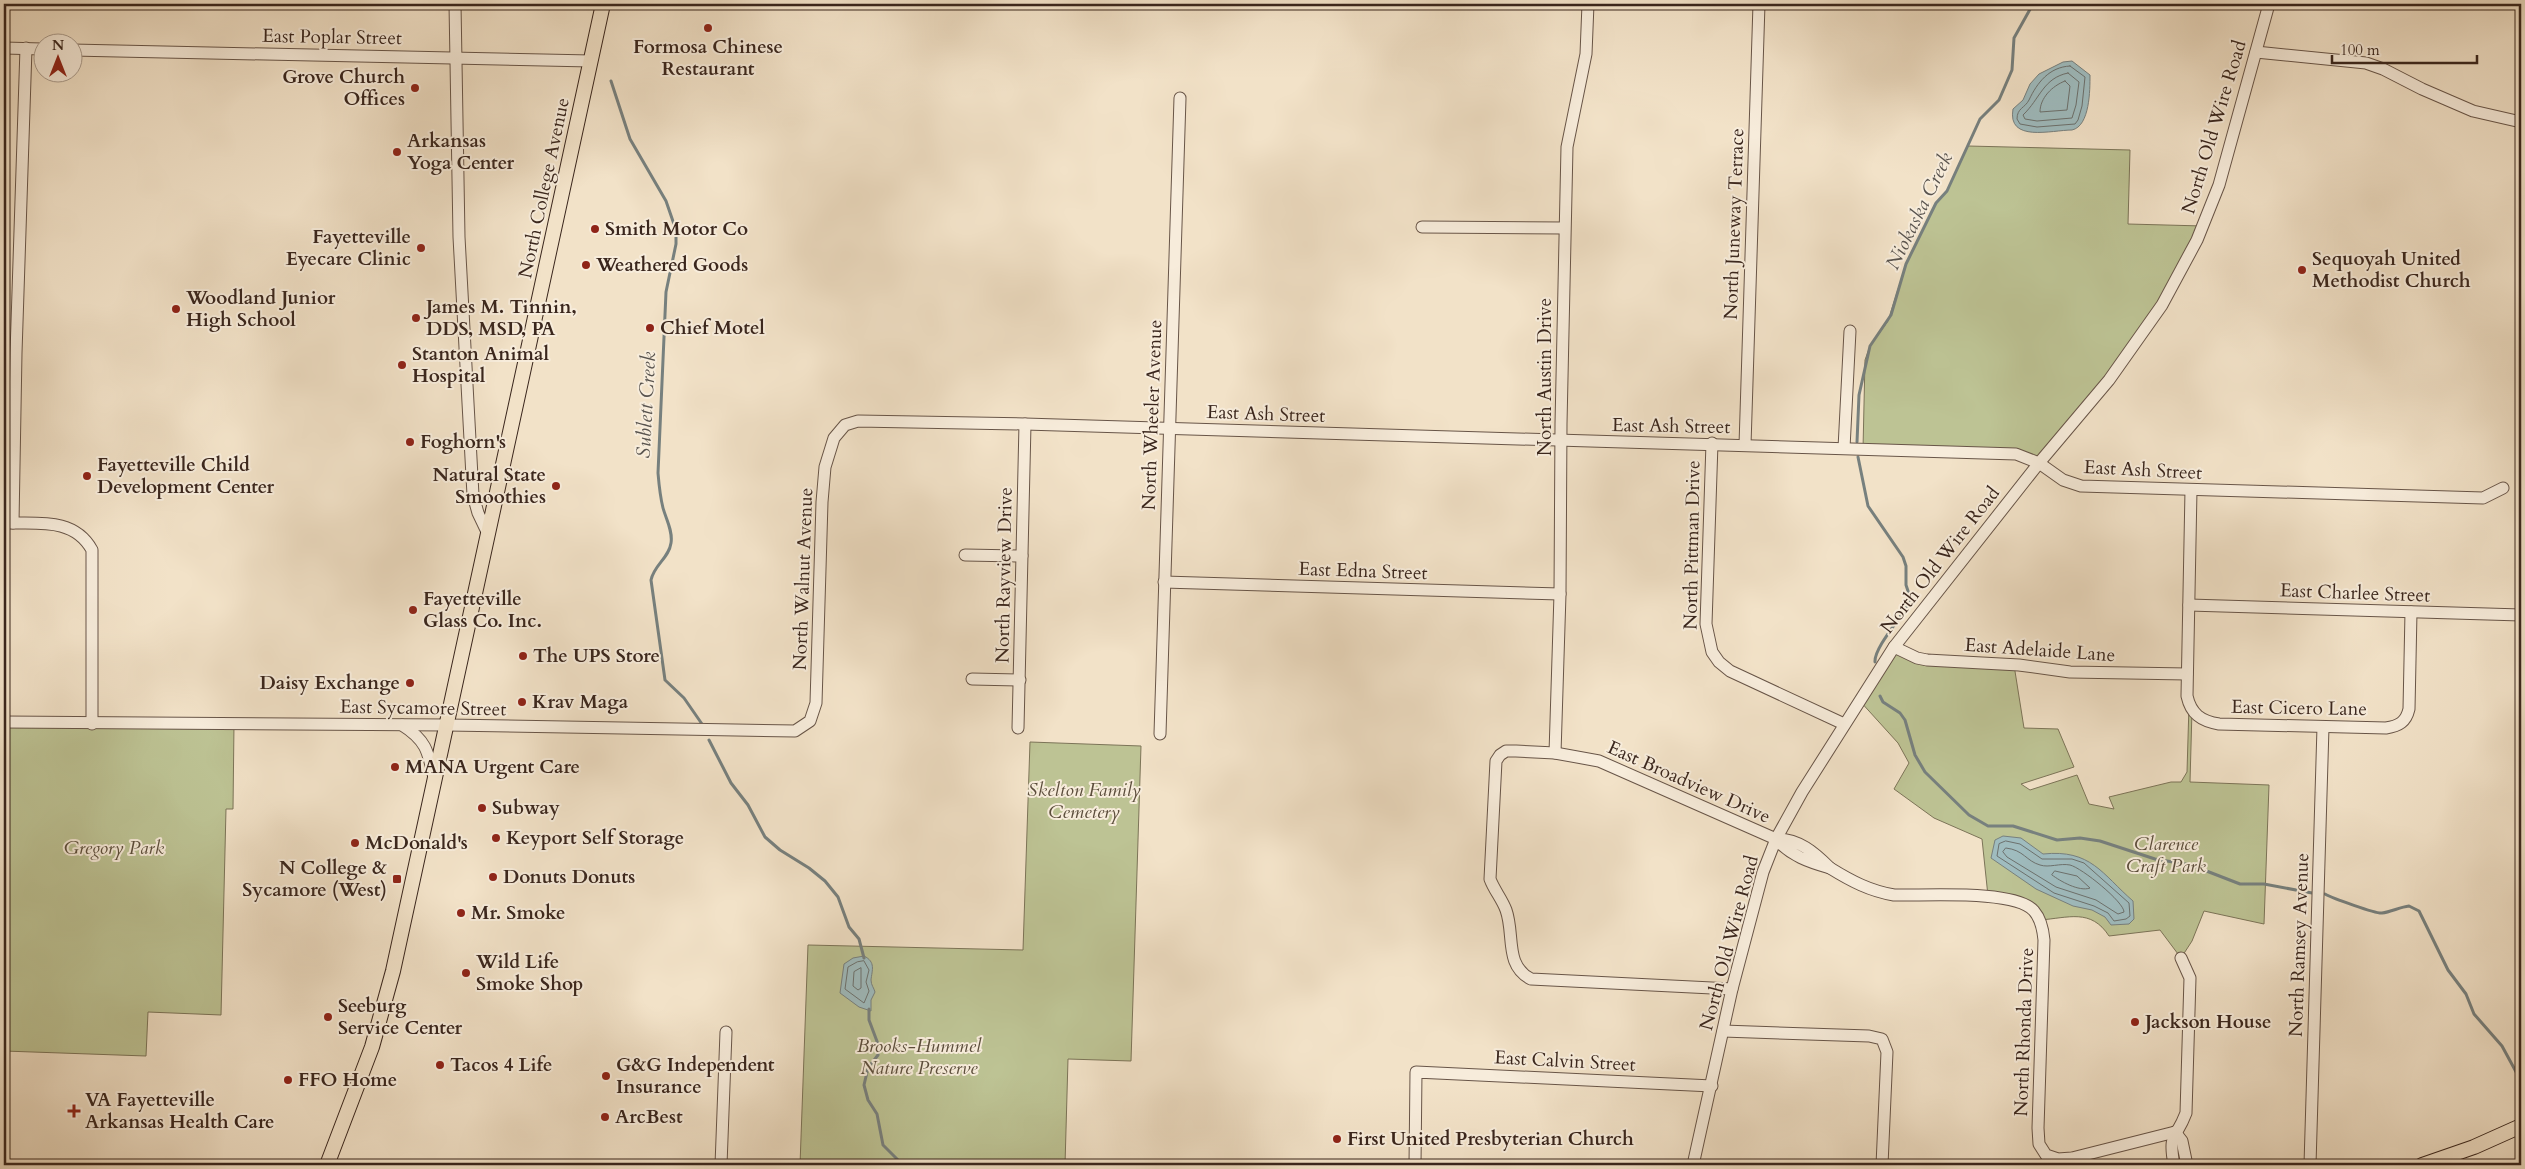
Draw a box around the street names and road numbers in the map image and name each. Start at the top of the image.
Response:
street label: East Poplar Street [262,23,402,51]
street label: North Old Wire Road [2175,37,2253,217]
street label: North College Avenue [512,95,576,281]
street label: North Juneway Terrace [1718,128,1750,320]
street label: North Austin Drive [1532,298,1558,456]
street label: North Wheeler Avenue [1136,319,1168,511]
street label: East Ash Street [1206,399,1326,429]
street label: East Ash Street [1612,412,1730,440]
street label: East Ash Street [2083,454,2203,486]
street label: North Pittman Drive [1678,460,1706,630]
street label: North Old Wire Road [1874,481,2006,639]
street label: North Walnut Avenue [787,487,819,671]
street label: North Rayview Drive [989,487,1019,663]
street label: East Edna Street [1298,556,1428,586]
street label: East Charlee Street [2279,577,2431,609]
street label: East Adelaide Lane [1964,632,2116,668]
street label: East Sycamore Street [340,694,506,722]
street label: East Cicero Lane [2231,694,2367,722]
street label: East Broadview Drive [1603,734,1775,830]
street label: North Old Wire Road [1693,853,1765,1033]
street label: North Ramsey Avenue [2283,853,2315,1037]
street label: North Rhonda Drive [2008,947,2040,1117]
street label: East Calvin Street [1494,1044,1636,1078]

